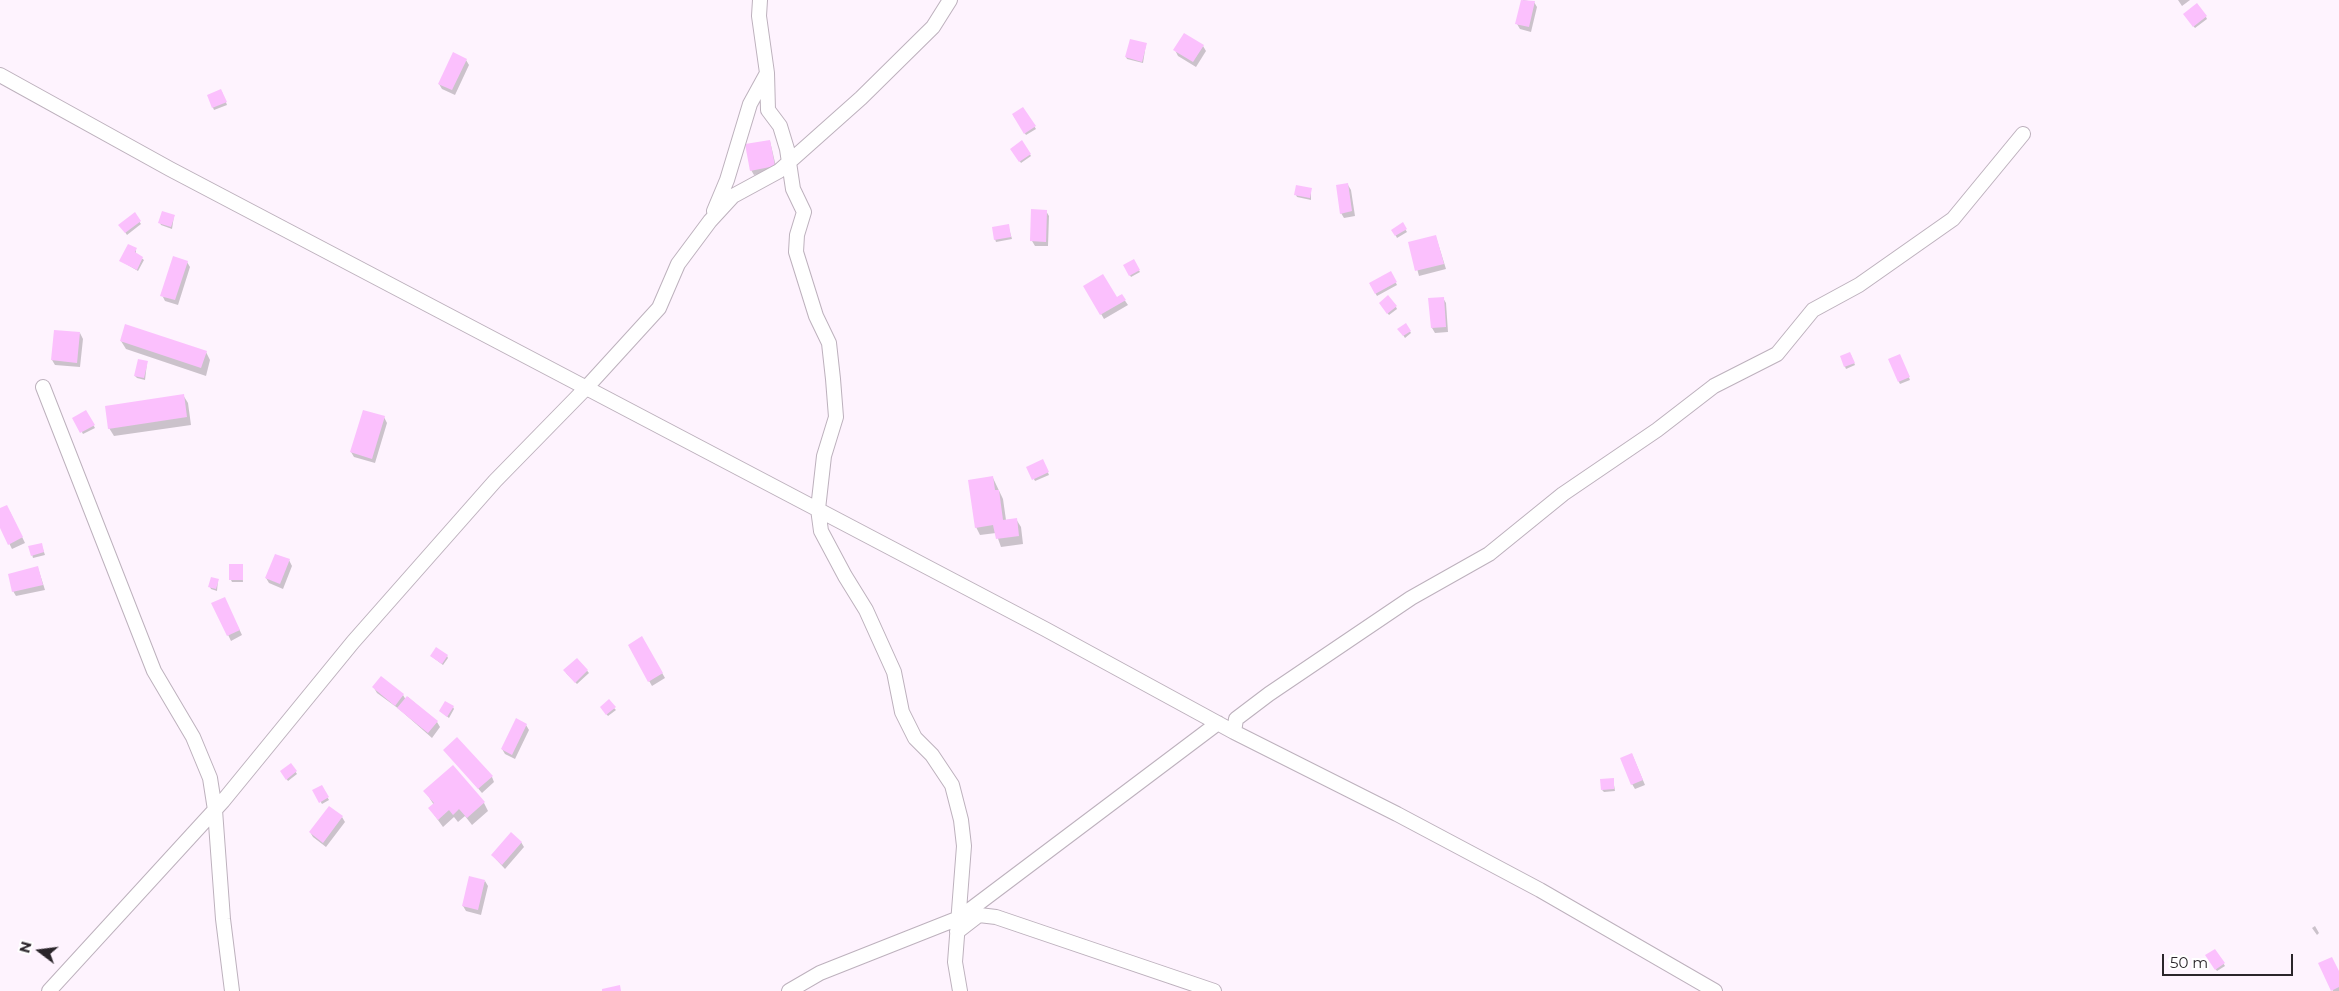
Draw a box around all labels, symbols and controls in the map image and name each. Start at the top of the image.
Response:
north arrow [15,926,65,976]
text: N [15,939,36,955]
scale bar [2164,944,2295,976]
text: 50 m [2170,953,2208,972]

